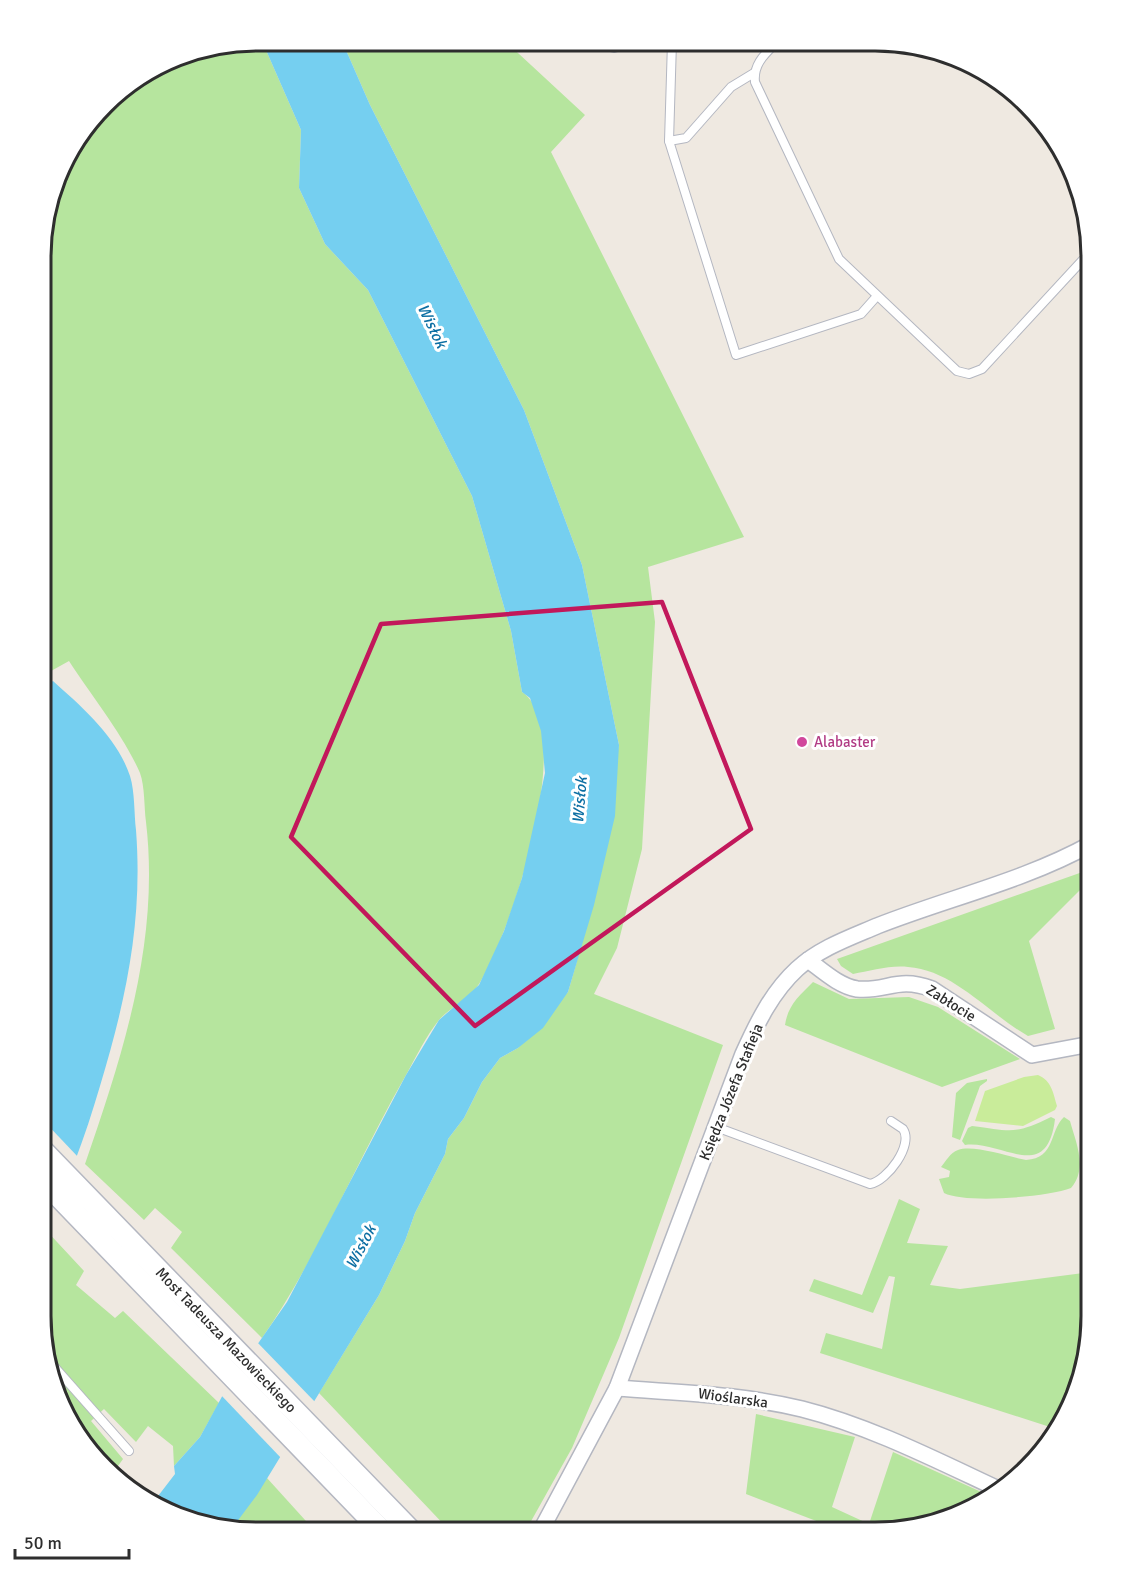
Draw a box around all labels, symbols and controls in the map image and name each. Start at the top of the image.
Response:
water label: Wisłok [413,301,452,353]
place label: Alabaster [814,733,876,751]
marker: Alabaster [795,735,809,749]
water label: Wisłok [568,774,592,824]
street label: Zabłocie [923,981,979,1025]
street label: Księdza Józefa Stafieja [695,1021,767,1163]
water label: Wisłok [341,1220,382,1272]
street label: Most Tadeusza Mazowieckiego [152,1264,300,1416]
street label: Wioślarska [697,1384,769,1412]
scale bar [15,1522,129,1560]
text: 50 m [24,1532,62,1554]

